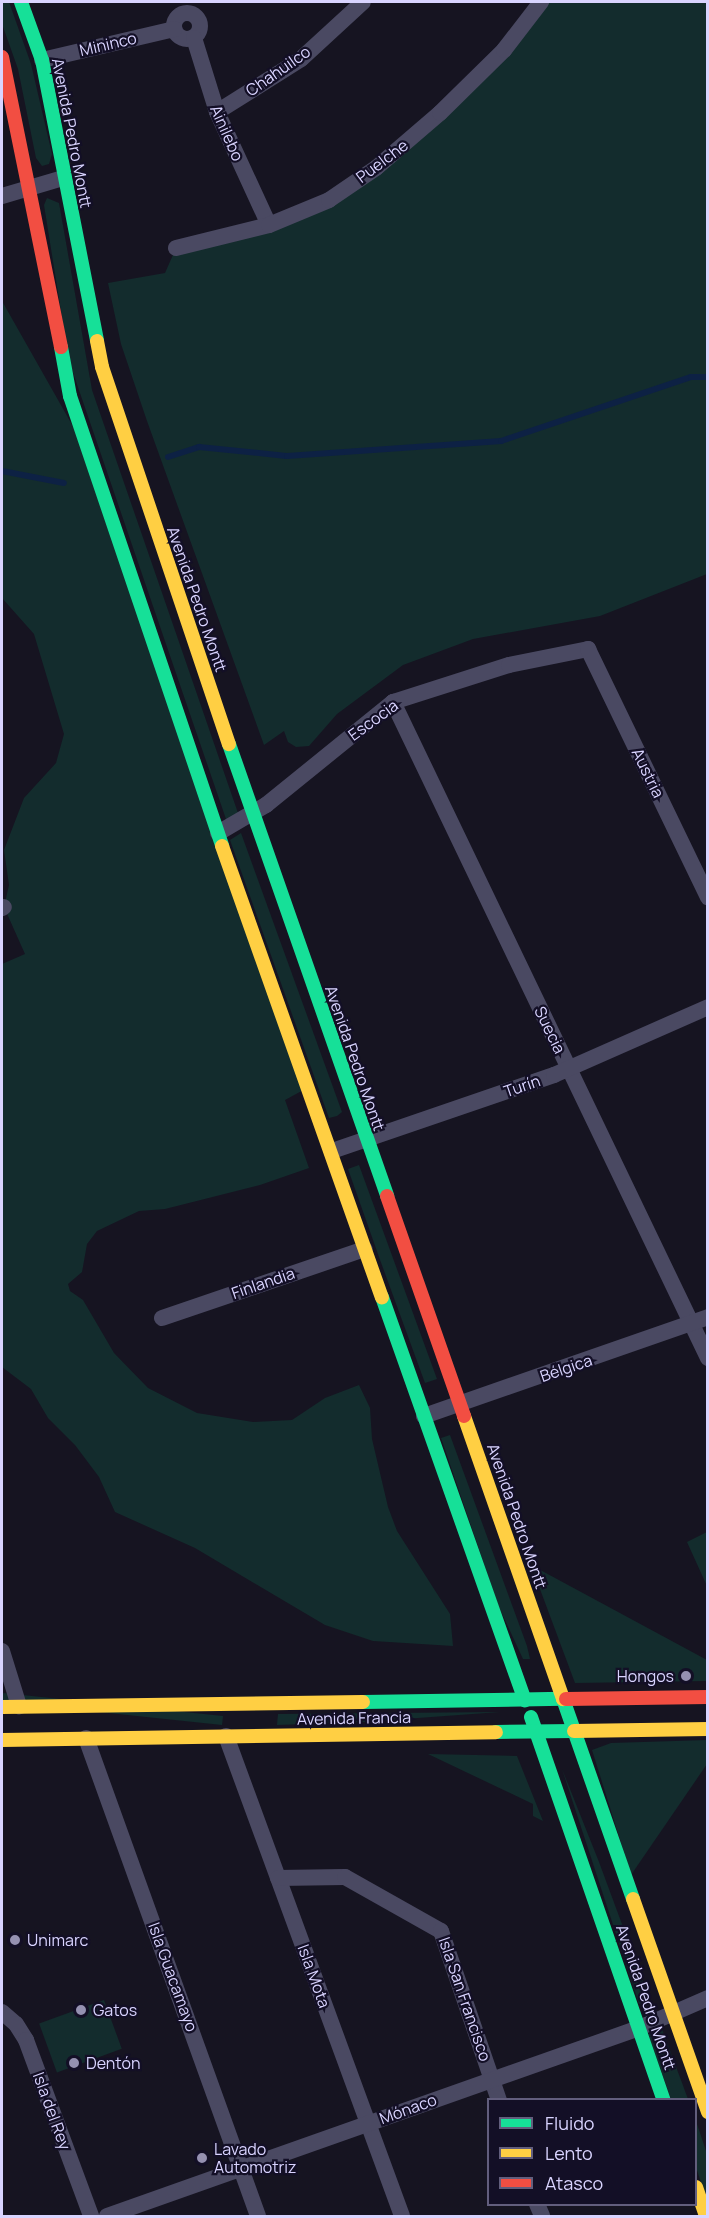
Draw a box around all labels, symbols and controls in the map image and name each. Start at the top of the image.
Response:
street label: Mininco [78,28,138,60]
street label: Chahuilco [242,42,314,100]
street label: Avenida Pedro Montt [48,56,96,210]
street label: Ainilebo [206,102,248,164]
street label: Puelche [352,135,412,187]
street label: Avenida Pedro Montt [163,524,231,674]
street label: Escocia [344,696,402,744]
street label: Austria [628,745,668,801]
street label: Avenida Pedro Montt [321,983,389,1133]
street label: Suecia [530,1003,570,1057]
street label: Turín [501,1071,543,1101]
street label: Finlandia [229,1263,297,1303]
street label: Bélgica [537,1350,595,1386]
street label: Avenida Pedro Montt [483,1441,551,1591]
place label: Hongos [617,1666,674,1686]
marker: Hongos [679,1669,693,1683]
street label: Avenida Francia [297,1707,411,1729]
street label: Isla Guacamayo [144,1920,202,2034]
street label: Avenida Pedro Montt [612,1922,680,2072]
place label: Unimarc [27,1930,88,1950]
marker: Unimarc [8,1933,22,1947]
street label: Isla San Francisco [435,1934,495,2064]
street label: Isla Mota [294,1942,334,2010]
place label: Gatos [93,2000,137,2020]
marker: Gatos [74,2003,88,2017]
place label: Dentón [86,2053,140,2073]
marker: Dentón [67,2056,81,2070]
street label: Isla del Rey [29,2069,75,2153]
street label: Mónaco [377,2090,439,2128]
legend [487,2098,697,2206]
text: Fluido [545,2111,594,2135]
place label: Lavado Automotriz [214,2139,297,2177]
text: Lento [545,2141,593,2165]
marker: Lavado Automotriz [195,2151,209,2165]
text: Atasco [545,2171,603,2195]

